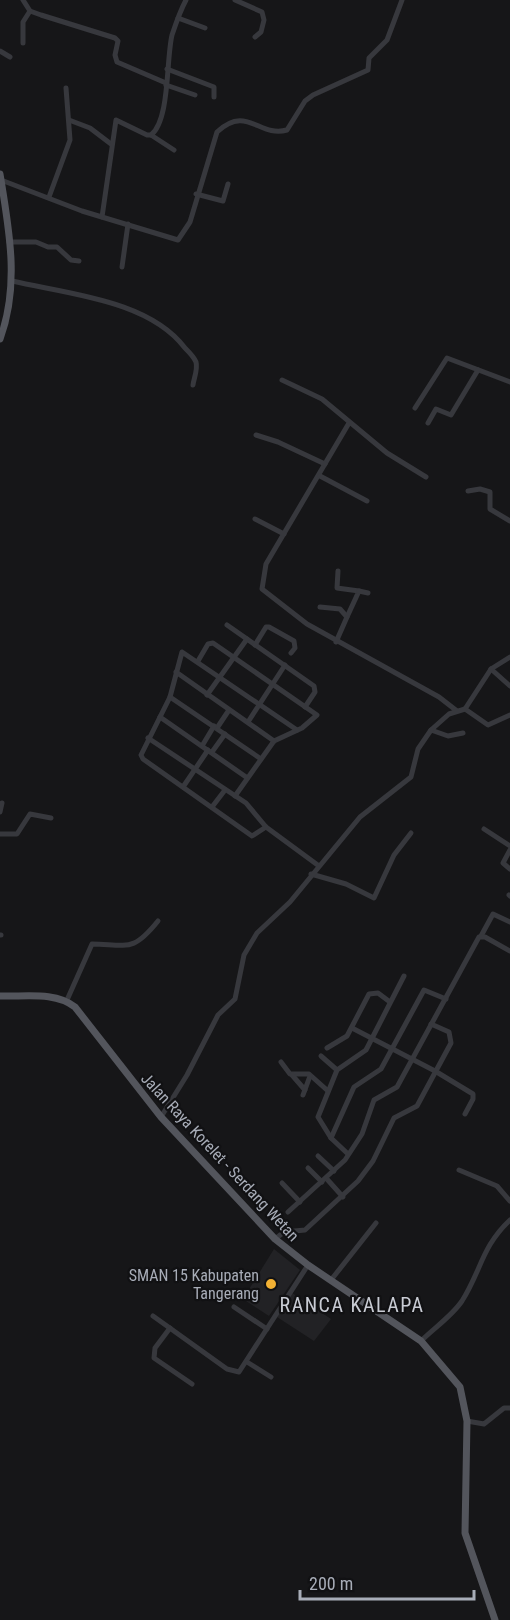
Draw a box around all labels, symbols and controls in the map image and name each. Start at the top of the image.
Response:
street label: Jalan Raya Korelet - Serdang Wetan [137,1069,303,1245]
place label: SMAN 15 Kabupaten Tangerang [129,1266,259,1303]
marker: SMAN 15 Kabupaten Tangerang [264,1277,278,1291]
district label: RANCA KALAPA [280,1293,424,1317]
scale bar [300,1563,474,1601]
text: 200 m [309,1573,353,1594]

